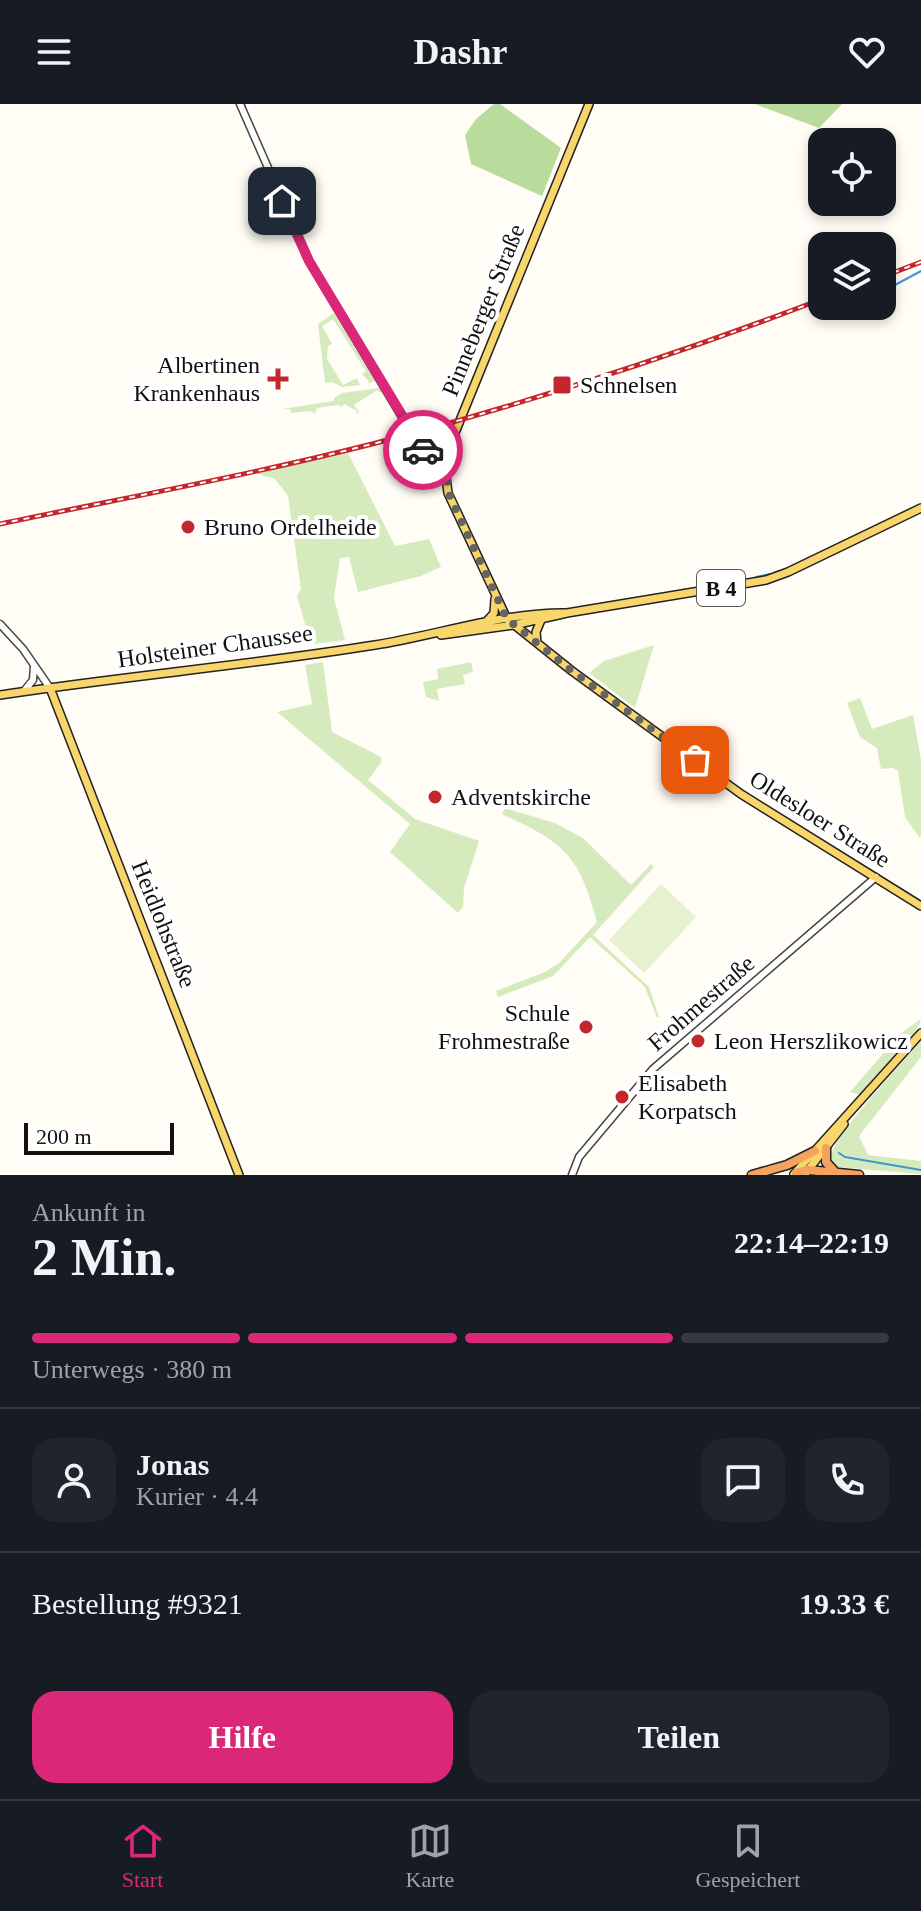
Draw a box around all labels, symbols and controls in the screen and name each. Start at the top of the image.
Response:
icon: menu [32,30,76,74]
icon: heart [845,30,889,74]
text: Dashr [413,32,508,72]
map controls [808,128,896,320]
button: locate [808,128,896,216]
pin [248,167,316,235]
icon: home [260,179,304,223]
street label: Pinneberger Straße [437,220,529,400]
button: layers [808,232,896,320]
place label: Albertinen Krankenhaus [133,352,260,406]
marker: Albertinen Krankenhaus [267,368,289,390]
place label: Schnelsen [580,372,677,398]
marker: Schnelsen [551,374,573,396]
courier [383,410,463,490]
icon: car [401,428,445,472]
place label: Bruno Ordelheide [204,514,377,540]
marker: Bruno Ordelheide [179,518,197,536]
road number: B 4 [697,570,745,606]
street label: Holsteiner Chaussee [116,619,314,673]
pin [661,726,729,794]
icon: bag [673,738,717,782]
street label: Oldesloer Straße [745,765,895,873]
place label: Adventskirche [451,784,591,810]
marker: Adventskirche [426,788,444,806]
street label: Heidlohstraße [127,857,201,991]
street label: Frohmestraße [643,950,759,1056]
place label: Schule Frohmestraße [438,1000,570,1054]
marker: Schule Frohmestraße [577,1018,595,1036]
place label: Leon Herszlikowicz [714,1028,908,1054]
marker: Leon Herszlikowicz [689,1032,707,1050]
place label: Elisabeth Korpatsch [638,1070,737,1124]
marker: Elisabeth Korpatsch [613,1088,631,1106]
scale bar [24,1119,174,1155]
text: 200 m [36,1124,92,1149]
text: Ankunft in [32,1198,145,1227]
text: 22:14–22:19 [734,1226,889,1259]
text: 2 Min. [32,1229,176,1286]
text: Unterwegs · 380 m [32,1355,232,1384]
button: person [32,1438,116,1522]
button: chat [701,1438,785,1522]
button: phone [805,1438,889,1522]
text: Jonas [136,1448,209,1481]
text: Kurier · 4.4 [136,1482,258,1511]
text: Bestellung #9321 [32,1587,243,1620]
text: 19.33 € [799,1587,889,1620]
button: Hilfe [32,1691,453,1783]
button: Teilen [469,1691,889,1783]
tab: Start [121,1819,165,1893]
tab: Karte [406,1819,454,1893]
tab: Gespeichert [695,1819,800,1893]

